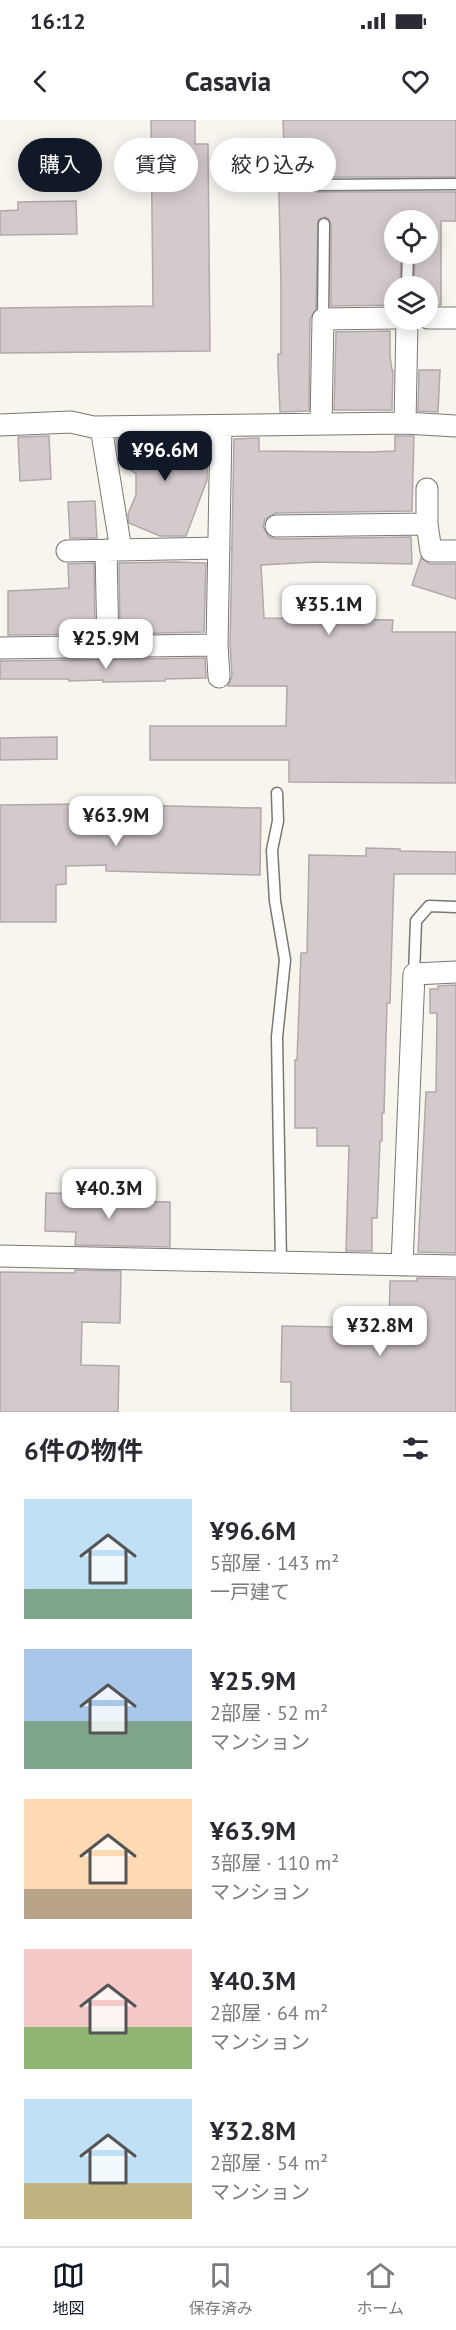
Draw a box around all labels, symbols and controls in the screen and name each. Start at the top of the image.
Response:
text: 16:12 [30,7,86,35]
text: Casavia [185,64,271,98]
icon: back [24,65,57,98]
icon: heart [399,65,432,98]
chip: 購入 [18,138,102,192]
chip: 賃貸 [114,138,198,192]
chip: 絞り込み [210,138,336,192]
map controls [384,210,438,330]
button: locate [384,210,438,264]
button: layers [384,276,438,330]
pin: ¥96.6M [116,431,214,482]
text: ¥96.6M [132,437,198,463]
pin: ¥35.1M [280,585,378,636]
text: ¥35.1M [296,591,362,617]
pin: ¥25.9M [57,619,155,670]
text: ¥25.9M [73,625,139,651]
pin: ¥63.9M [67,796,165,847]
text: ¥63.9M [83,802,149,828]
pin: ¥40.3M [60,1169,158,1220]
text: ¥40.3M [76,1175,142,1201]
pin: ¥32.8M [331,1306,429,1357]
text: ¥32.8M [347,1312,413,1338]
icon: filters [399,1432,432,1465]
text: 6件の物件 [24,1434,143,1467]
text: ¥96.6M [210,1514,296,1547]
icon: home [72,1523,144,1595]
text: 5部屋 · 143 m² [210,1550,339,1576]
text: 一戸建て [210,1579,290,1605]
text: ¥25.9M [210,1664,296,1697]
icon: home [72,1673,144,1745]
text: 2部屋 · 52 m² [210,1700,328,1726]
text: マンション [210,1729,310,1755]
text: ¥63.9M [210,1814,296,1847]
icon: home [72,1823,144,1895]
text: 3部屋 · 110 m² [210,1850,339,1876]
text: マンション [210,1879,310,1905]
text: ¥40.3M [210,1964,296,1997]
icon: home [72,1973,144,2045]
text: 2部屋 · 64 m² [210,2000,328,2026]
text: マンション [210,2029,310,2055]
text: ¥32.8M [210,2114,296,2147]
icon: home [72,2123,144,2195]
text: 2部屋 · 54 m² [210,2150,328,2176]
text: マンション [210,2179,310,2205]
tab: 地図 [52,2259,85,2319]
tab: 保存済み [189,2259,253,2319]
tab: ホーム [357,2259,404,2319]

